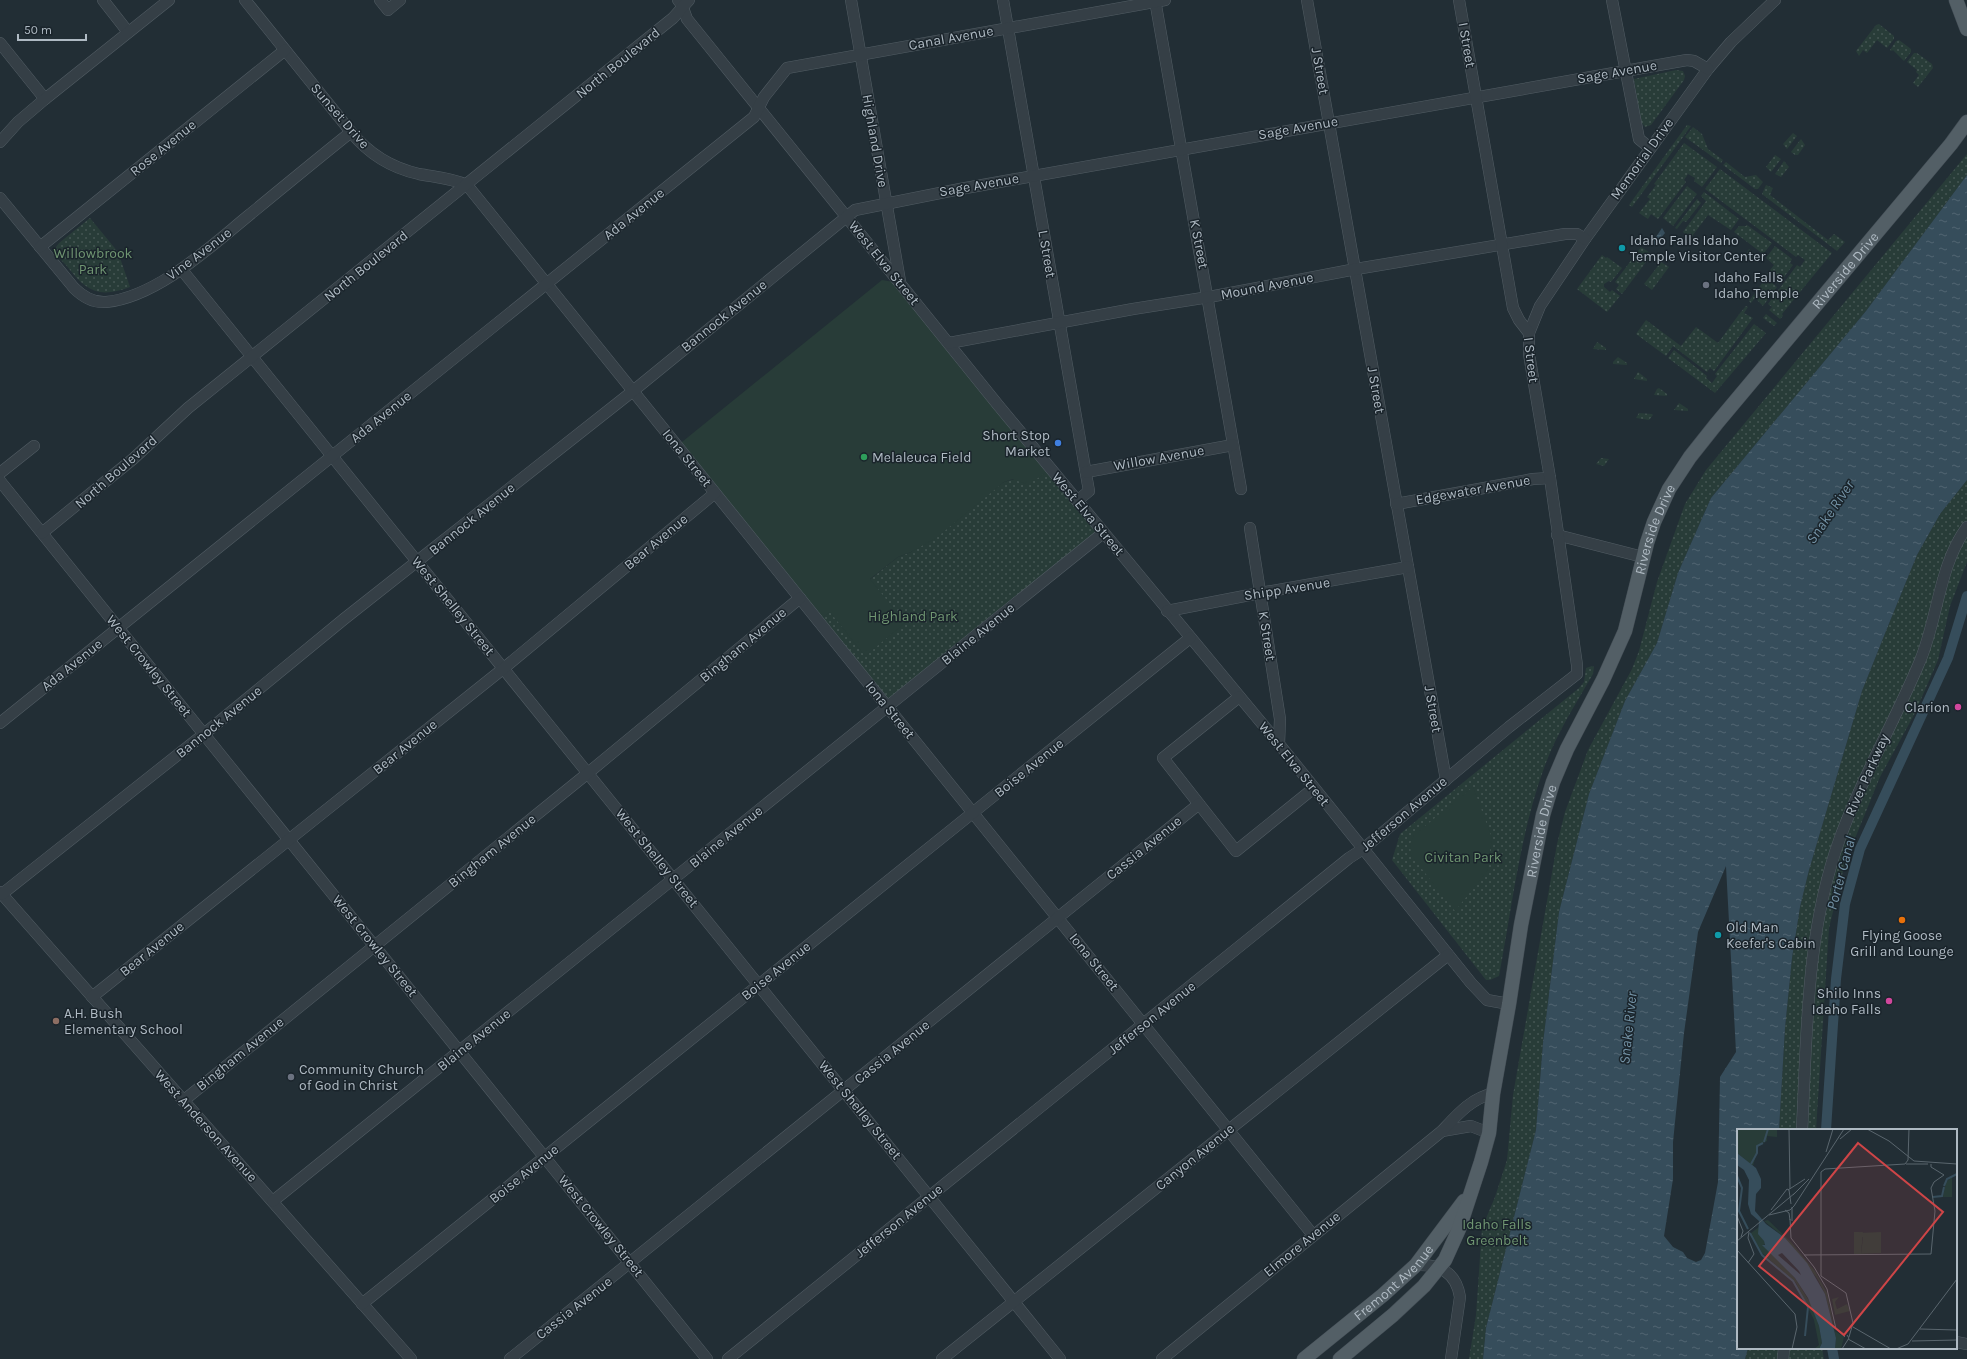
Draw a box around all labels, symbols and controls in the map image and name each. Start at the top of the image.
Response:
scale bar [18,16,86,42]
street label: I Street [1455,21,1479,69]
street label: Canal Avenue [907,22,995,54]
text: 50 m [24,23,52,37]
street label: North Boulevard [572,24,664,102]
street label: J Street [1308,46,1332,96]
street label: Sage Avenue [1576,57,1658,87]
street label: Sunset Drive [307,80,373,152]
street label: Highland Drive [858,93,892,189]
street label: Sage Avenue [1257,113,1339,143]
street label: Memorial Drive [1607,115,1677,203]
street label: Rose Avenue [126,116,200,180]
street label: Sage Avenue [938,170,1020,200]
street label: Ada Avenue [600,184,668,244]
street label: West Elva Street [845,217,923,309]
street label: K Street [1186,218,1212,270]
street label: Vine Avenue [163,224,235,284]
street label: North Boulevard [320,227,412,305]
street label: Riverside Drive [1808,228,1882,312]
street label: L Street [1034,229,1060,279]
place label: Idaho Falls Idaho Temple Visitor Center [1630,232,1766,265]
marker: Idaho Falls Idaho Temple Visitor Center [1617,243,1627,253]
park label: Willowbrook Park [54,245,133,278]
street label: Mound Avenue [1219,269,1315,303]
place label: Idaho Falls Idaho Temple [1714,269,1799,302]
street label: Bannock Avenue [678,276,770,356]
marker: Idaho Falls Idaho Temple [1701,280,1711,290]
street label: I Street [1520,336,1542,384]
street label: J Street [1364,365,1388,415]
street label: Ada Avenue [347,387,415,447]
street label: Iona Street [659,426,715,490]
place label: Short Stop Market [982,427,1050,460]
street label: North Boulevard [71,432,161,512]
marker: Short Stop Market [1053,438,1063,448]
street label: Willow Avenue [1112,442,1206,474]
place label: Melaleuca Field [872,449,971,466]
marker: Melaleuca Field [859,452,869,462]
street label: West Elva Street [1048,469,1128,559]
street label: Edgewater Avenue [1414,472,1532,508]
water label: Snake River [1802,476,1858,547]
street label: Bannock Avenue [426,479,518,559]
street label: Riverside Drive [1631,481,1679,576]
street label: Bear Avenue [621,510,691,574]
street label: West Shelley Street [408,553,498,659]
street label: Shipp Avenue [1243,574,1331,604]
street label: Blaine Avenue [938,599,1018,669]
street label: Bingham Avenue [696,604,790,686]
park label: Highland Park [868,608,958,625]
street label: K Street [1255,610,1279,662]
street label: West Crowley Street [103,612,195,720]
street label: Ada Avenue [38,635,106,695]
street label: Iona Street [862,678,918,742]
street label: Bannock Avenue [173,682,265,762]
street label: J Street [1421,684,1445,734]
place label: Clarion [1904,699,1950,716]
marker: Clarion [1953,702,1963,712]
street label: Bear Avenue [369,716,441,778]
street label: West Elva Street [1255,718,1333,810]
street label: River Parkway [1841,731,1893,819]
street label: Boise Avenue [991,735,1067,801]
street label: Jefferson Avenue [1357,773,1451,855]
street label: Riverside Drive [1522,782,1560,879]
street label: Blaine Avenue [686,802,766,872]
street label: West Shelley Street [612,805,702,911]
street label: Bingham Avenue [445,810,539,892]
street label: Cassia Avenue [1103,812,1185,884]
water label: Porter Canal [1823,834,1860,912]
park label: Civitan Park [1424,849,1502,866]
street label: West Crowley Street [329,892,421,1000]
marker: Flying Goose Grill and Lounge [1897,915,1907,925]
street label: Bear Avenue [116,918,188,980]
place label: Old Man Keefer's Cabin [1726,919,1816,952]
place label: Flying Goose Grill and Lounge [1850,927,1954,960]
street label: Iona Street [1066,930,1122,994]
marker: Old Man Keefer's Cabin [1713,930,1723,940]
street label: Boise Avenue [738,938,814,1004]
street label: Jefferson Avenue [1105,978,1199,1058]
place label: Shilo Inns Idaho Falls [1812,985,1881,1018]
water label: Snake River [1615,990,1641,1065]
marker: Shilo Inns Idaho Falls [1884,996,1894,1006]
place label: A.H. Bush Elementary School [64,1005,183,1038]
street label: Blaine Avenue [434,1005,514,1075]
street label: Bingham Avenue [193,1013,287,1095]
marker: A.H. Bush Elementary School [51,1016,61,1026]
street label: Cassia Avenue [851,1016,933,1088]
street label: West Shelley Street [815,1057,905,1163]
place label: Community Church of God in Christ [299,1061,424,1094]
street label: West Anderson Avenue [151,1066,261,1186]
marker: Community Church of God in Christ [286,1072,296,1082]
street label: Canyon Avenue [1152,1120,1238,1194]
inset map [1737,1129,1957,1349]
street label: Boise Avenue [486,1141,562,1207]
street label: West Crowley Street [555,1172,647,1280]
street label: Jefferson Avenue [852,1181,946,1261]
street label: Elmore Avenue [1260,1208,1344,1280]
park label: Idaho Falls Greenbelt [1462,1216,1532,1249]
street label: Fremont Avenue [1350,1241,1437,1324]
street label: Cassia Avenue [532,1273,616,1343]

